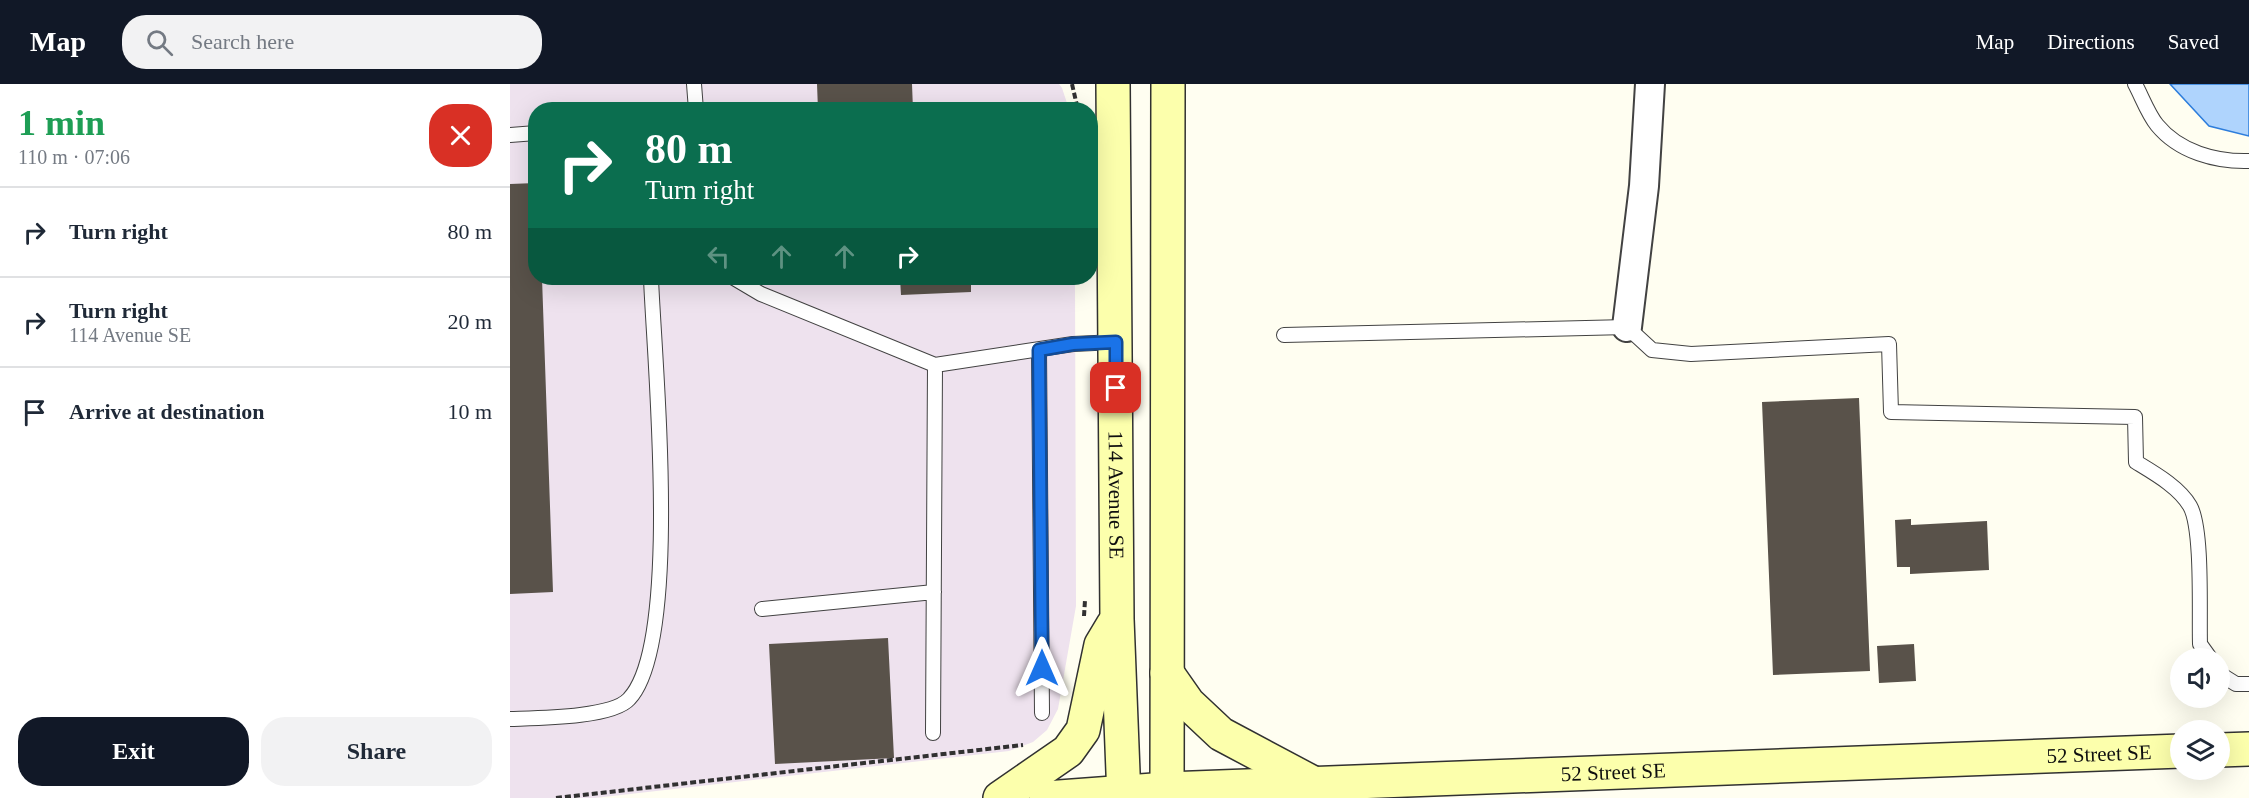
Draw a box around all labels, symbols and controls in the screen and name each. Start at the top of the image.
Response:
search box [122,15,542,69]
text: Map [30,26,86,57]
icon: search [143,26,176,59]
text: Search here [191,29,294,54]
text: Map [1976,30,2014,54]
text: Directions [2047,30,2135,54]
text: Saved [2168,30,2219,54]
text: 1 min [18,103,105,143]
button: close [429,104,492,167]
icon: right [546,126,624,204]
text: 80 m [645,126,733,172]
text: 110 m · 07:06 [18,146,130,168]
text: Turn right [645,175,754,205]
icon: right [18,216,51,249]
text: Turn right [69,219,168,244]
text: 80 m [447,219,492,244]
icon: left [702,240,735,273]
icon: ahead [765,240,798,273]
icon: ahead [828,240,861,273]
icon: right [891,240,924,273]
text: Turn right [69,298,168,323]
icon: right [18,306,51,339]
text: 20 m [447,309,492,334]
text: 114 Avenue SE [69,324,191,346]
pin [1090,362,1141,413]
icon: arrive [1099,371,1132,404]
icon: arrive [18,396,51,429]
text: Arrive at destination [69,399,265,424]
text: 10 m [447,399,492,424]
street label: 114 Avenue SE [1104,431,1129,559]
position arrow [1010,636,1074,700]
map controls [2170,648,2230,780]
button: sound [2170,648,2230,708]
button: Exit [18,717,249,786]
button: Share [261,717,492,786]
button: layers [2170,720,2230,780]
street label: 52 Street SE [2046,740,2152,768]
street label: 52 Street SE [1560,758,1666,786]

